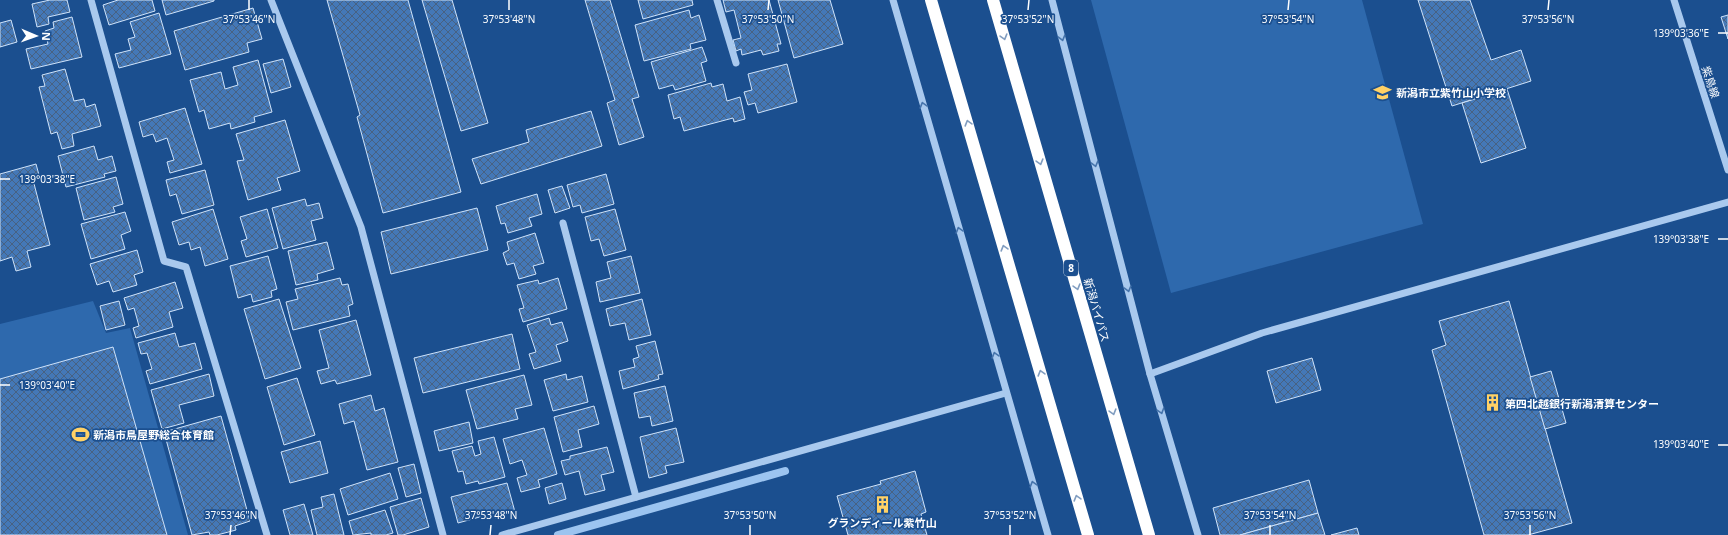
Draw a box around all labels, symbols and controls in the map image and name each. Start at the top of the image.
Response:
text: 37°53'46"N [223,12,275,26]
text: 37°53'48"N [483,12,535,26]
text: 37°53'50"N [742,12,794,26]
text: 37°53'52"N [1002,12,1054,26]
text: 37°53'54"N [1262,12,1314,26]
text: 37°53'56"N [1522,12,1574,26]
north arrow [16,16,56,56]
text: 139°03'36"E [1653,26,1709,40]
text: N [39,32,54,41]
one-way arrow [999,34,1008,41]
one-way arrow [1057,34,1066,41]
street label: 紫鳥線 [1699,64,1723,100]
school or university icon: 新潟市立紫竹山小学校 [1373,82,1393,102]
place label: 新潟市立紫竹山小学校 [1396,85,1506,100]
one-way arrow [919,102,928,109]
one-way arrow [964,120,973,127]
one-way arrow [1035,158,1044,165]
one-way arrow [1090,160,1099,167]
text: 139°03'38"E [19,172,75,186]
one-way arrow [955,227,964,234]
text: 139°03'38"E [1653,232,1709,246]
one-way arrow [1000,245,1009,252]
road number: 8 [1064,260,1078,276]
street label: 新潟バイパス [1081,276,1113,344]
one-way arrow [1072,283,1081,290]
one-way arrow [1123,286,1131,293]
one-way arrow [991,352,1000,359]
one-way arrow [1037,370,1046,377]
text: 139°03'40"E [19,378,75,392]
building icon: 第四北越銀行新潟清算センター [1482,393,1502,413]
place label: 第四北越銀行新潟清算センター [1505,396,1659,411]
one-way arrow [1156,407,1165,414]
one-way arrow [1108,408,1117,415]
sports icon: 新潟市鳥屋野総合体育館 [70,424,90,444]
place label: 新潟市鳥屋野総合体育館 [93,427,214,442]
text: 139°03'40"E [1653,437,1709,451]
one-way arrow [1029,481,1038,488]
building icon: グランディール紫竹山 [872,494,892,514]
one-way arrow [1073,494,1082,501]
text: 37°53'46"N [205,508,257,522]
text: 37°53'48"N [465,508,517,522]
text: 37°53'50"N [724,508,776,522]
text: 37°53'52"N [984,508,1036,522]
text: 37°53'54"N [1244,508,1296,522]
text: 37°53'56"N [1504,508,1556,522]
place label: グランディール紫竹山 [827,515,937,530]

